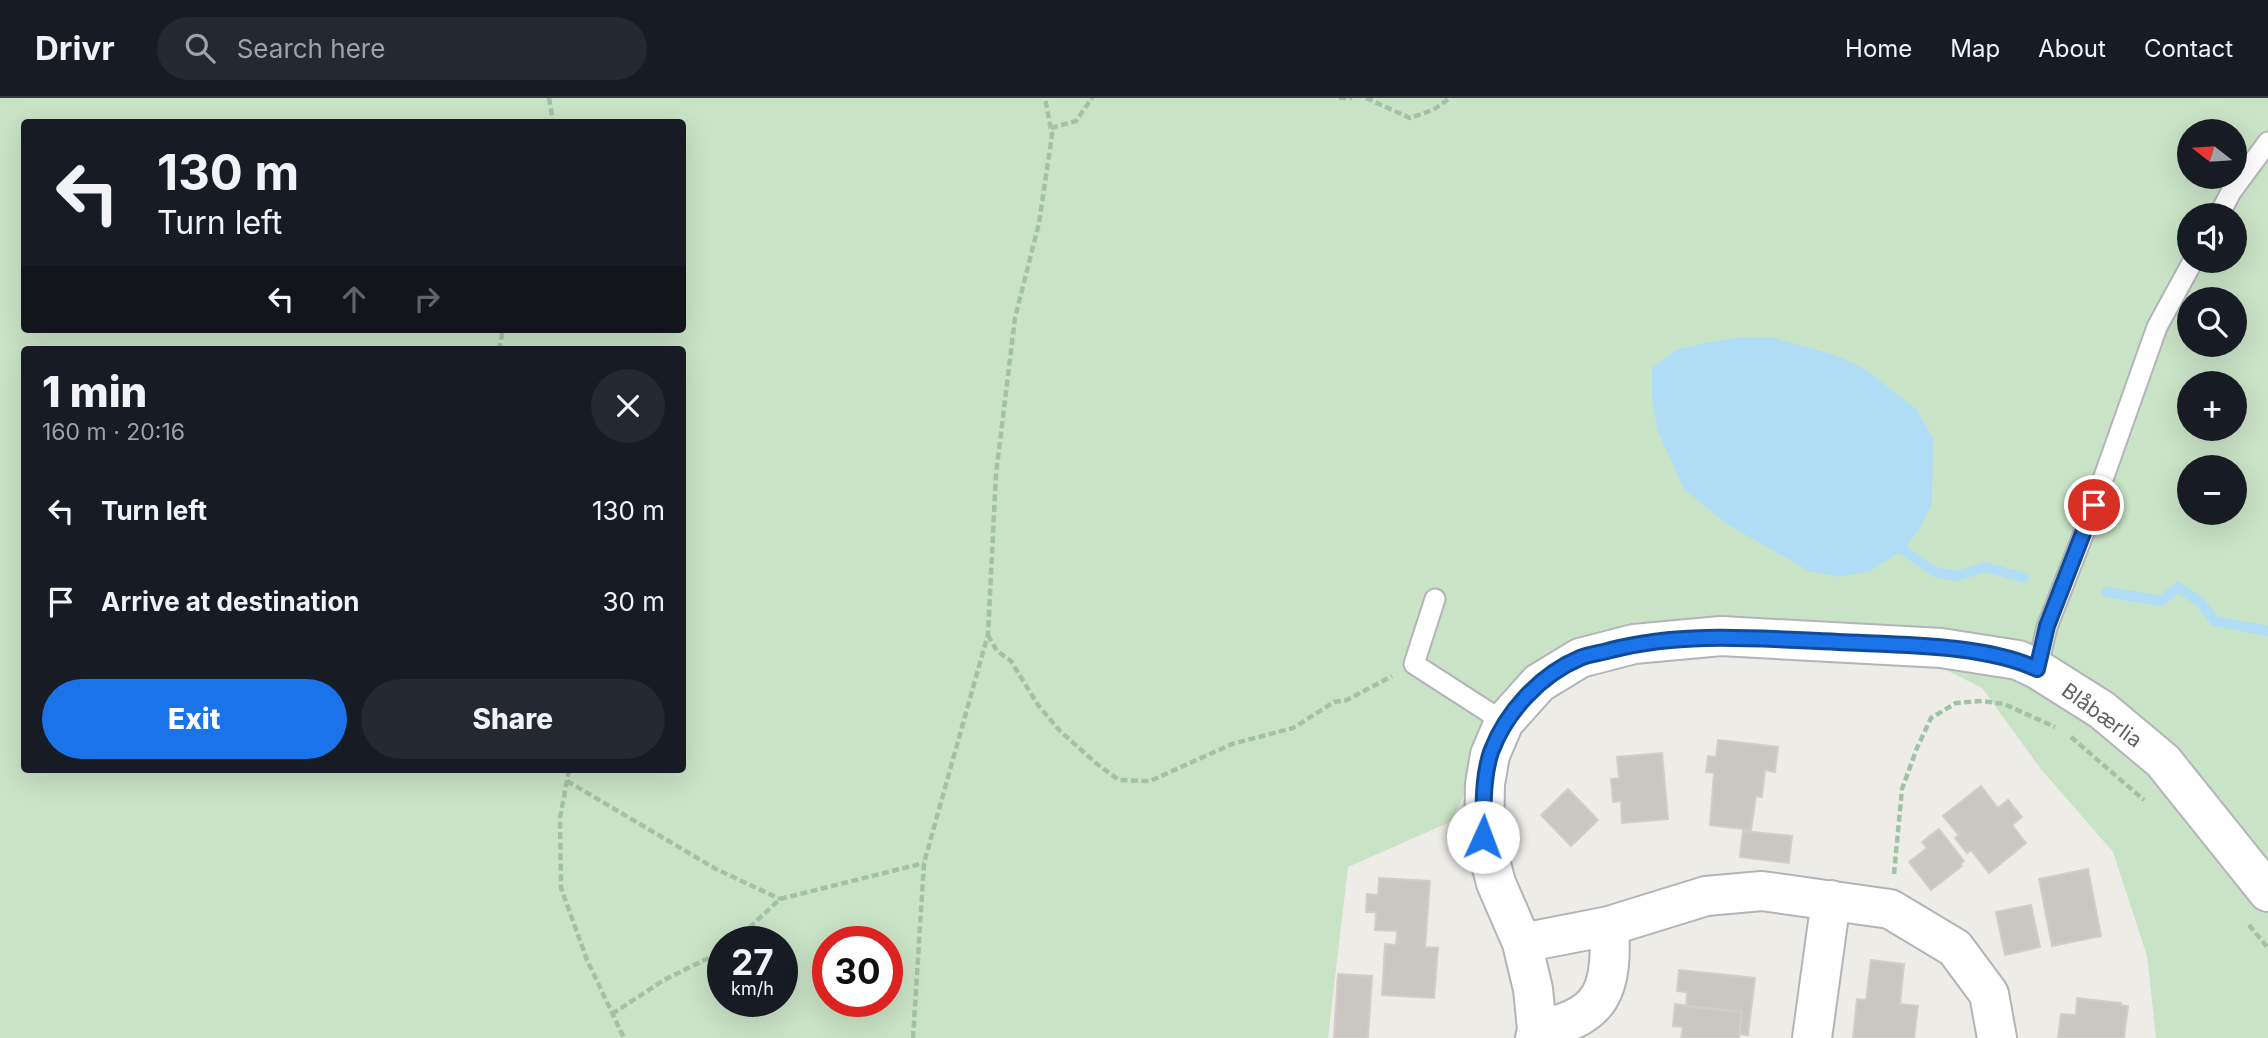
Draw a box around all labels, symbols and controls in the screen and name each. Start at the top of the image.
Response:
search box [157,17,647,80]
text: Drivr [35,28,115,68]
icon: search [181,29,219,67]
text: Search here [237,33,385,64]
text: Home [1845,34,1912,63]
text: Map [1950,34,2000,63]
text: About [2038,34,2106,63]
text: Contact [2144,34,2233,63]
north arrow [2177,119,2247,189]
map controls [2177,119,2247,525]
text: 130 m [157,143,299,202]
icon: left [42,147,133,238]
text: Turn left [157,203,282,242]
button: sound [2177,203,2247,273]
icon: left [262,280,300,318]
icon: ahead [335,280,373,318]
icon: right [408,280,446,318]
button: search [2177,287,2247,357]
text: 1 min [42,366,147,417]
button: close [591,369,665,443]
button: + [2177,371,2247,441]
text: 160 m · 20:16 [42,418,185,446]
button: − [2177,455,2247,525]
pin [2064,475,2124,535]
icon: arrive [2075,486,2113,524]
icon: left [42,492,80,530]
text: Turn left [101,495,207,526]
text: 130 m [592,495,665,526]
icon: arrive [42,583,80,621]
text: Arrive at destination [101,586,360,617]
text: 30 m [602,586,665,617]
street label: Blåbærlia [2057,678,2147,752]
button: Exit [42,679,347,759]
button: Share [361,679,665,759]
position arrow [1446,800,1520,874]
speed limit sign: 30 [812,926,903,1017]
text: 27 [731,941,774,983]
text: km/h [731,978,774,999]

